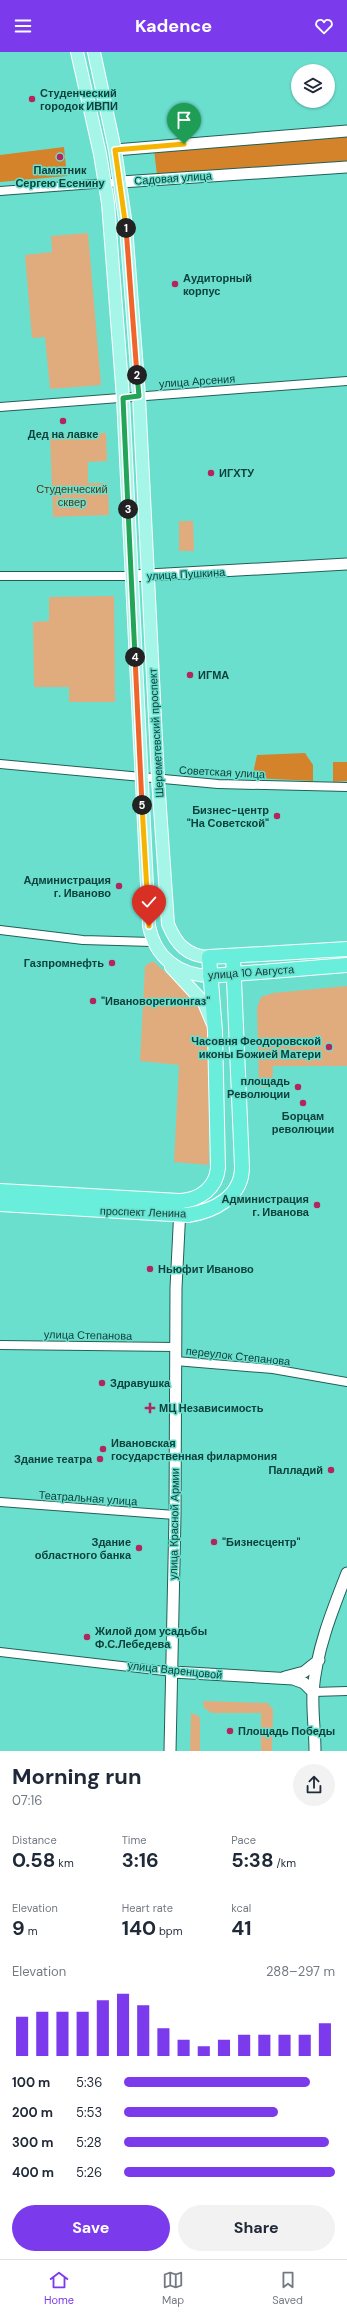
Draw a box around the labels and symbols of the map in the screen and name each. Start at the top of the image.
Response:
place label: Студенческий городок ИВПИ [40,86,118,113]
marker: Студенческий городок ИВПИ [27,94,37,104]
pin [167,103,201,144]
marker: Памятник Сергею Есенину [55,152,65,162]
place label: Памятник Сергею Есенину [15,163,105,190]
street label: Садовая улица [134,168,213,188]
pin: 1 [116,218,136,238]
place label: Аудиторный корпус [183,271,252,298]
marker: Аудиторный корпус [170,279,180,289]
pin: 2 [127,365,147,385]
street label: улица Арсения [158,371,236,391]
marker: Дед на лавке [58,416,68,426]
place label: Дед на лавке [28,427,98,441]
place label: ИГХТУ [219,466,254,480]
marker: ИГХТУ [206,468,216,478]
park label: Студенческий сквер [36,482,108,509]
pin: 3 [118,499,138,519]
street label: улица Пушкина [146,565,226,583]
pin: 4 [125,647,145,667]
street label: Шереметевский проспект [146,668,166,798]
place label: ИГМА [198,668,229,682]
marker: ИГМА [185,670,195,680]
street label: Советская улица [179,763,266,781]
pin: 5 [132,795,152,815]
place label: Бизнес-центр "На Советской" [187,803,269,830]
marker: Бизнес-центр "На Советской" [272,811,282,821]
place label: Администрация г. Иваново [23,873,111,900]
marker: Администрация г. Иваново [114,881,124,891]
pin [132,885,166,926]
place label: Газпромнефть [24,956,104,970]
marker: Газпромнефть [107,958,117,968]
street label: улица 10 Августа [208,962,295,982]
place label: "Ивановорегионгаз" [101,994,210,1008]
marker: "Ивановорегионгаз" [88,996,98,1006]
place label: Часовня Феодоровской иконы Божией Матери [191,1034,321,1061]
marker: Часовня Феодоровской иконы Божией Матери [324,1042,334,1052]
place label: площадь Революции [227,1074,290,1101]
marker: площадь Революции [293,1082,303,1092]
marker: Борцам революции [298,1098,308,1108]
place label: Борцам революции [272,1109,334,1136]
place label: Администрация г. Иванова [221,1192,310,1219]
marker: Администрация г. Иванова [312,1200,322,1210]
street label: проспект Ленина [100,1203,187,1221]
place label: Ньюфит Иваново [158,1262,254,1276]
marker: Ньюфит Иваново [145,1264,155,1274]
street label: улица Степанова [44,1327,133,1343]
street label: переулок Степанова [185,1344,292,1369]
place label: Здравушка [110,1376,171,1390]
marker: Здравушка [97,1378,107,1388]
place label: МЦ Независимость [159,1401,264,1415]
marker: МЦ Независимость [144,1402,156,1414]
place label: Ивановская государственная филармония [111,1436,277,1463]
marker: Ивановская государственная филармония [98,1444,108,1454]
place label: Здание театра [14,1452,93,1466]
marker: Здание театра [95,1454,105,1464]
place label: Палладий [268,1463,323,1477]
marker: Палладий [326,1465,336,1475]
street label: улица Красной Армии [166,1468,182,1580]
street label: Театральная улица [38,1488,139,1508]
place label: Здание областного банка [35,1535,132,1562]
place label: "Бизнесцентр" [222,1535,301,1549]
marker: "Бизнесцентр" [209,1537,219,1547]
marker: Здание областного банка [134,1543,144,1553]
place label: Жилой дом усадьбы Ф.С.Лебедева [94,1624,207,1651]
marker: Жилой дом усадьбы Ф.С.Лебедева [82,1632,92,1642]
street label: улица Варенцовой [127,1658,223,1682]
place label: Площадь Победы [238,1724,335,1738]
marker: Площадь Победы [225,1726,235,1736]

